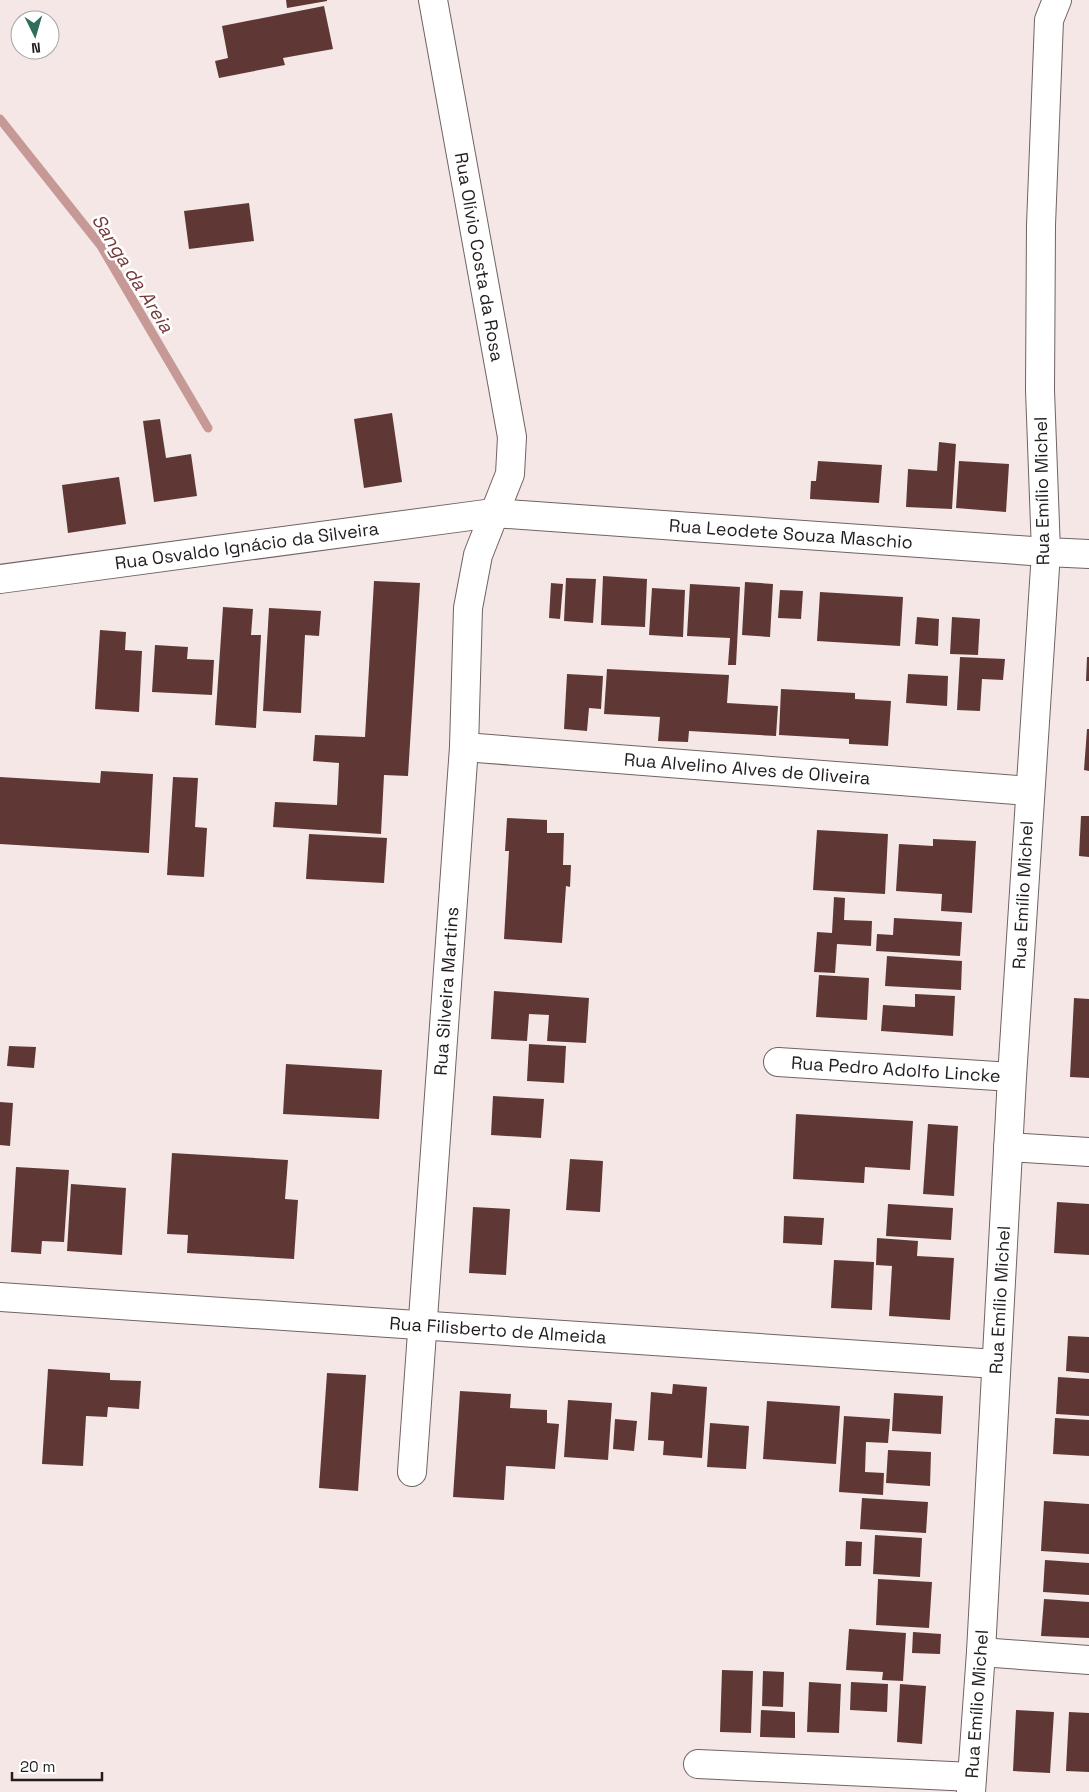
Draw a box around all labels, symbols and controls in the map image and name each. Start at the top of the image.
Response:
north arrow [10,10,60,60]
text: N [31,39,42,57]
street label: Rua Olívio Costa da Rosa [450,150,509,363]
water label: Sanga da Areia [86,209,179,337]
street label: Rua Emílio Michel [1029,416,1054,566]
street label: Rua Leodete Souza Maschio [668,513,914,554]
street label: Rua Osvaldo Ignácio da Silveira [113,516,380,575]
street label: Rua Alvelino Alves de Oliveira [623,747,871,790]
street label: Rua Emílio Michel [1007,820,1038,970]
street label: Rua Silveira Martins [428,906,464,1076]
street label: Rua Pedro Adolfo Lincke [790,1051,1001,1087]
street label: Rua Emílio Michel [984,1225,1015,1375]
street label: Rua Filisberto de Almeida [389,1311,607,1349]
street label: Rua Emílio Michel [960,1629,993,1779]
scale bar [12,1750,102,1782]
text: 20 m [20,1757,55,1776]

